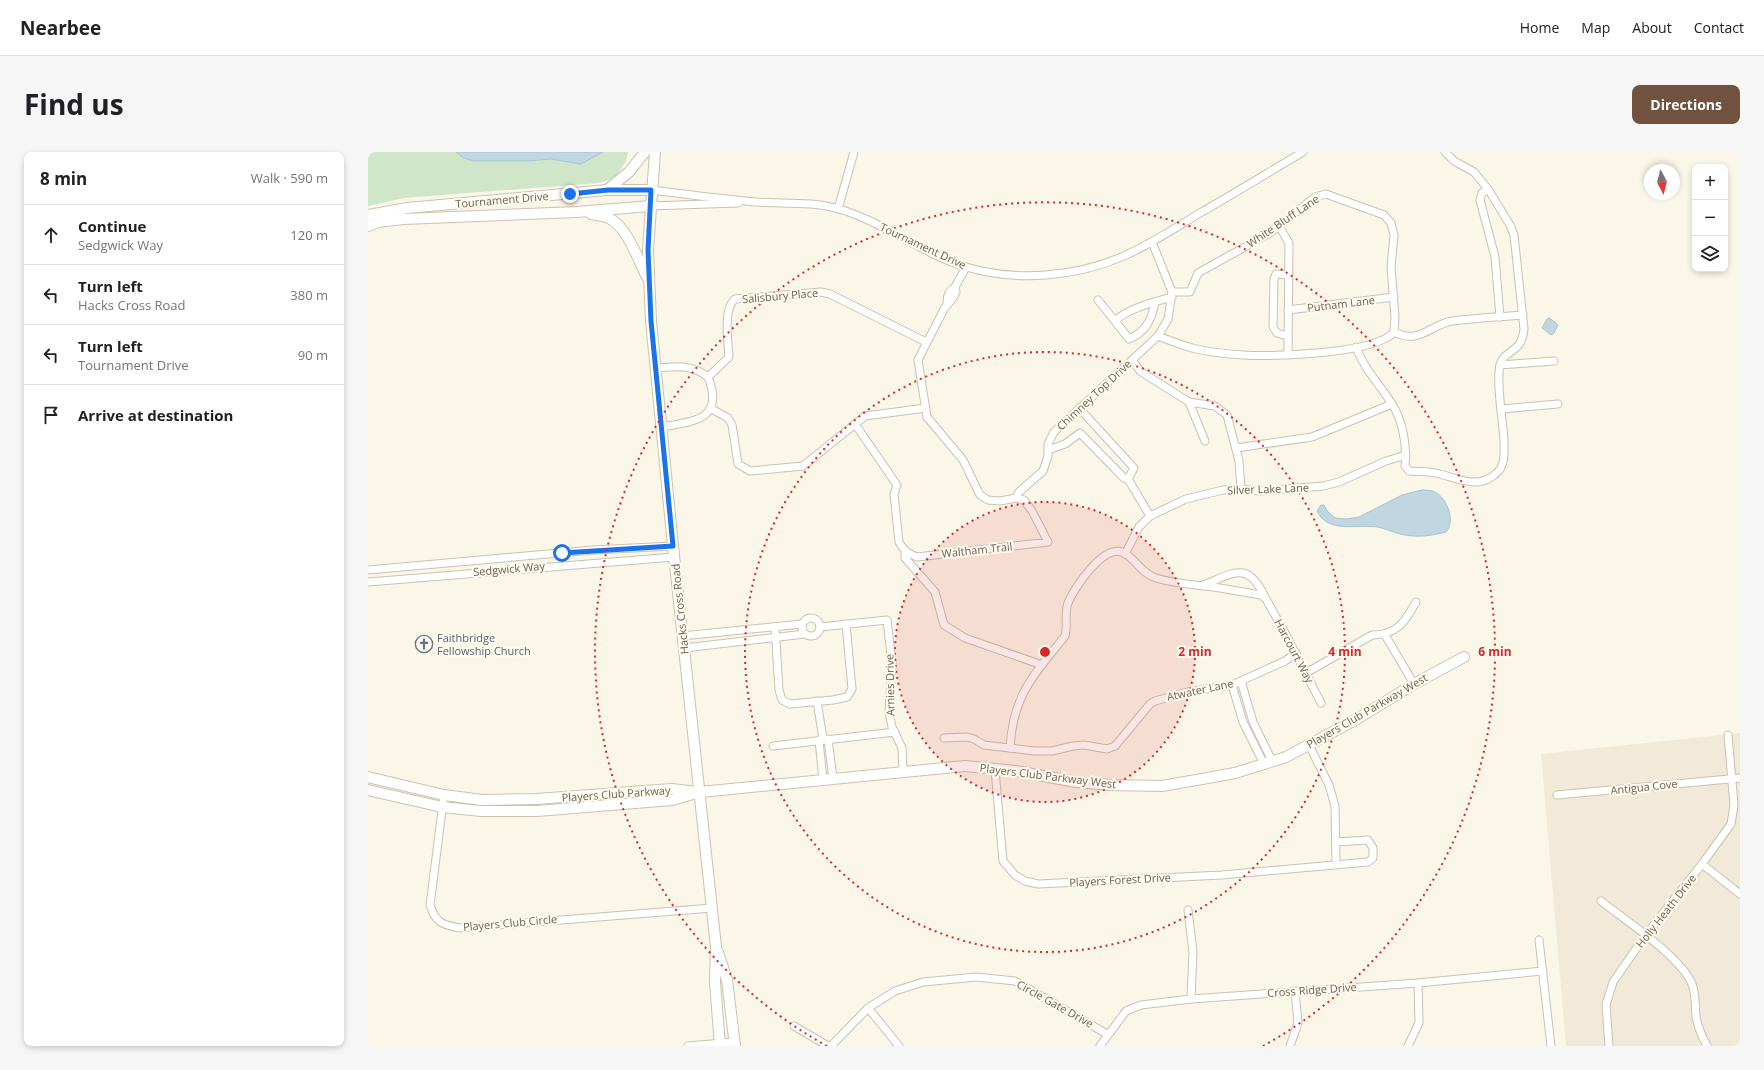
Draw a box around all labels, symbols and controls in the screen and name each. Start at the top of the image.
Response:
text: Nearbee [20,15,101,41]
text: Home [1520,18,1559,37]
text: Map [1581,18,1610,37]
text: About [1632,18,1672,37]
text: Contact [1694,18,1744,37]
text: Find us [24,85,124,123]
button: Directions [1632,85,1740,124]
north arrow [1644,164,1680,200]
map controls [1692,164,1728,272]
button: + [1692,164,1728,200]
text: 8 min [40,167,87,190]
text: Walk · 590 m [251,169,328,187]
route end [561,185,579,203]
street label: Tournament Drive [455,188,549,211]
street label: White Bluff Lane [1244,191,1322,250]
button: − [1692,200,1728,236]
text: Continue [78,216,146,236]
street label: Tournament Drive [878,219,969,272]
icon: ahead [40,224,62,246]
text: 120 m [290,226,328,244]
text: Sedgwick Way [78,236,163,254]
button: layers [1692,236,1728,272]
text: Turn left [78,276,143,296]
icon: left [40,284,62,306]
street label: Salisbury Place [741,285,819,306]
text: 380 m [290,286,328,304]
street label: Putnam Lane [1306,292,1376,315]
text: Hacks Cross Road [78,296,186,314]
text: Turn left [78,336,143,356]
icon: left [40,344,62,366]
text: 90 m [298,346,328,364]
text: Tournament Drive [78,356,189,374]
street label: Chimney Top Drive [1053,356,1134,433]
icon: arrive [40,404,62,426]
text: Arrive at destination [78,405,233,425]
street label: Silver Lake Lane [1227,480,1309,497]
street label: Waltham Trail [941,538,1013,561]
route start [553,544,571,562]
street label: Sedgwick Way [472,558,546,579]
street label: Hacks Cross Road [667,563,692,655]
street label: Harcourt Way [1271,616,1318,686]
place label: Faithbridge Fellowship Church [437,630,531,658]
church icon: Faithbridge Fellowship Church [414,634,434,654]
text: 2 min [1178,643,1212,660]
text: 4 min [1328,643,1362,660]
text: 6 min [1478,643,1512,660]
centre of rings [1038,645,1052,659]
street label: Arnies Drive [881,654,898,716]
street label: Players Club Parkway West [1304,670,1430,751]
street label: Atwater Lane [1165,675,1235,704]
street label: Players Club Parkway West [979,760,1117,791]
street label: Antigua Cove [1610,776,1678,797]
street label: Players Club Parkway [561,782,671,805]
street label: Players Forest Drive [1069,869,1171,890]
street label: Holly Heath Drive [1632,871,1699,951]
street label: Players Club Circle [462,911,558,934]
street label: Circle Gate Drive [1014,976,1096,1031]
street label: Cross Ridge Drive [1267,979,1357,1000]

